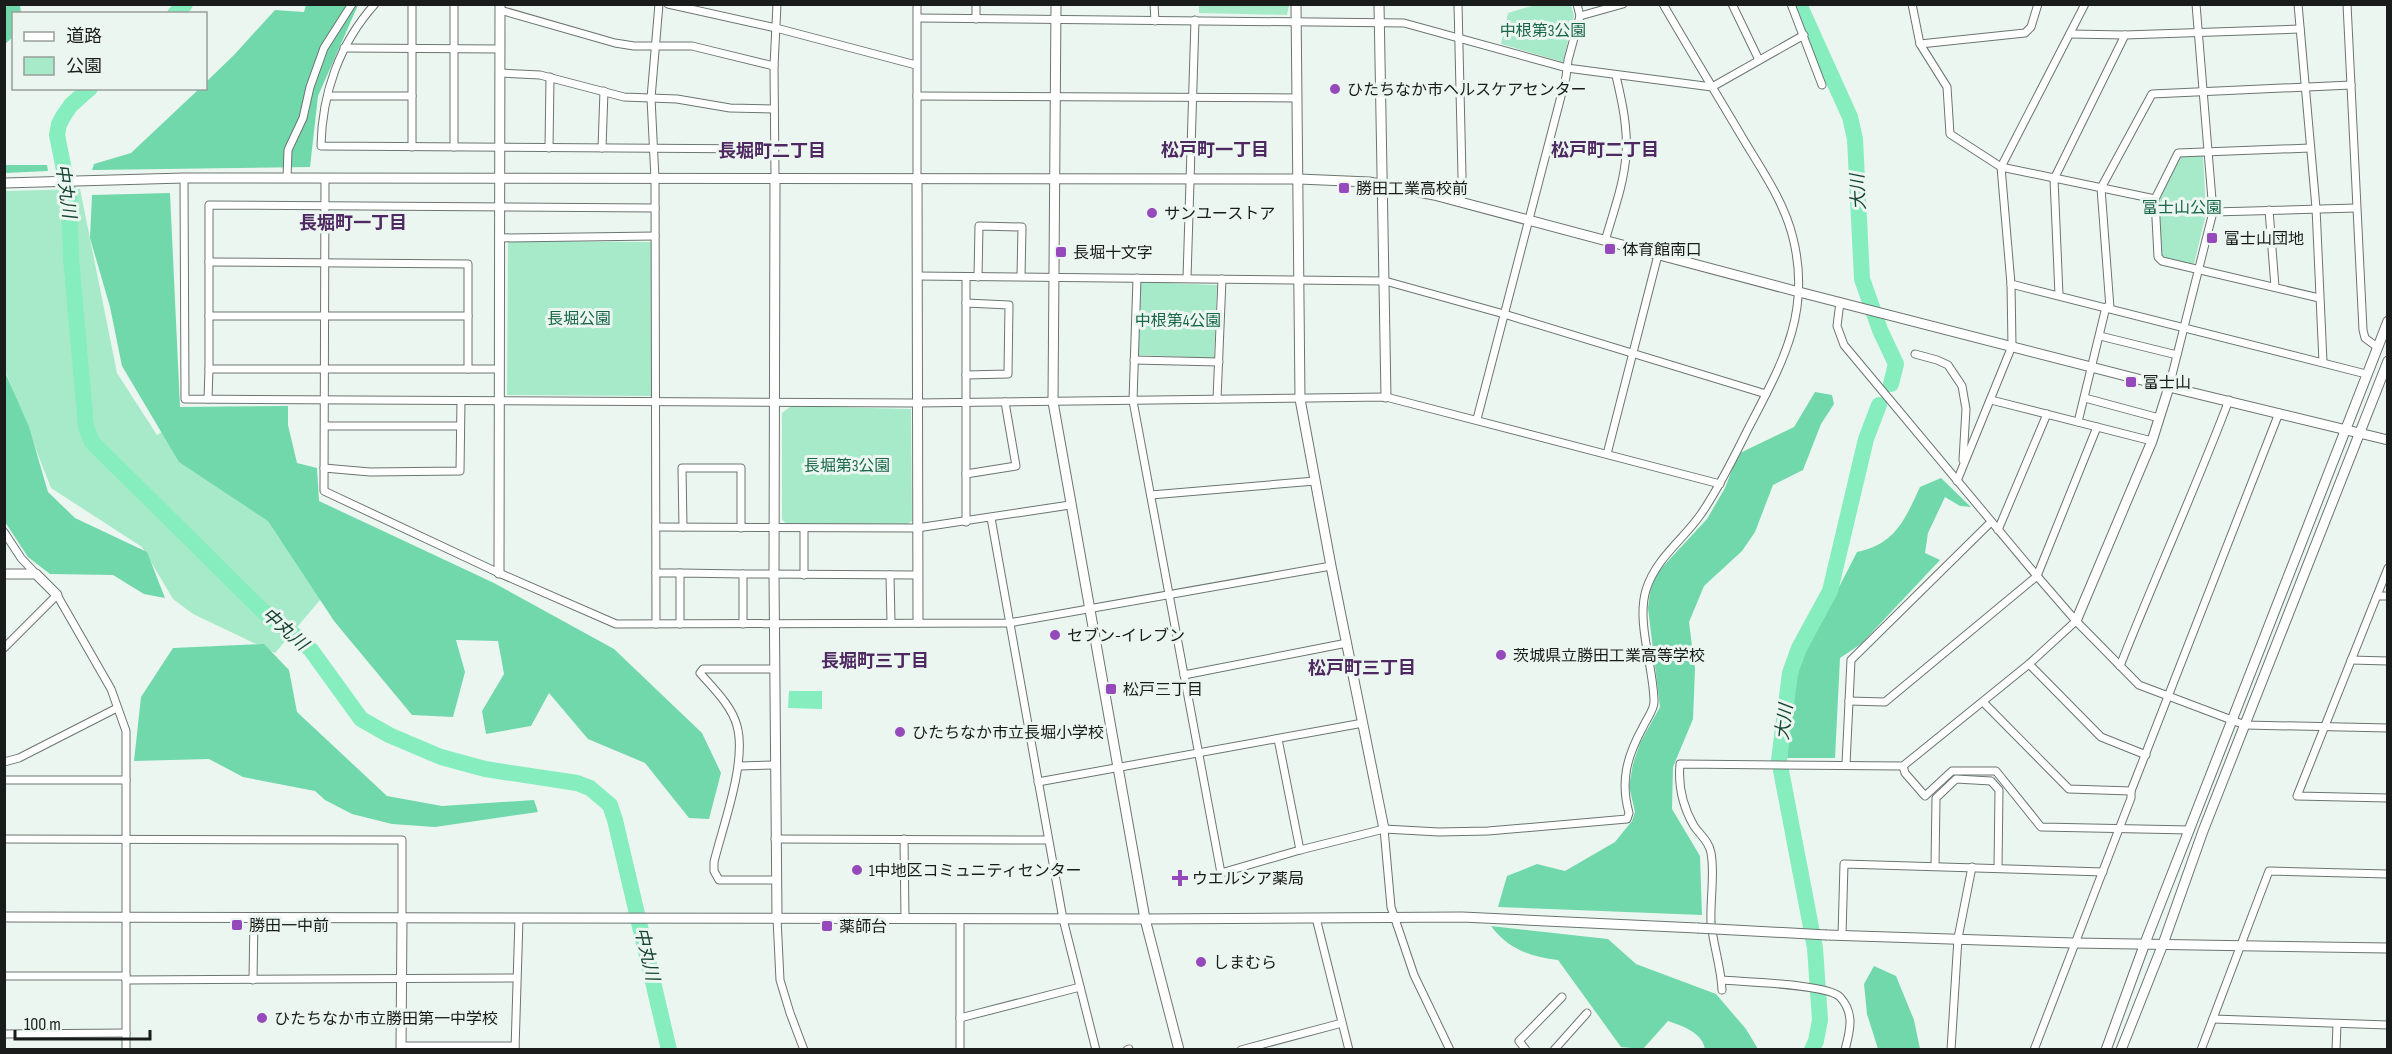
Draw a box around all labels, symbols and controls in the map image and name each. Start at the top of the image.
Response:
legend [12,12,207,90]
park label: 中根第3公園 [1500,22,1586,41]
text: 道路 [66,26,102,47]
text: 公園 [66,56,102,77]
place label: ひたちなか市ヘルスケアセンター [1347,81,1587,100]
marker: ひたちなか市ヘルスケアセンター [1328,82,1342,96]
district label: 松戸町一丁目 [1161,140,1269,161]
district label: 松戸町二丁目 [1551,140,1659,161]
district label: 長堀町二丁目 [718,141,826,162]
water label: 中丸川 [51,163,80,221]
water label: 大川 [1847,171,1870,210]
place label: 勝田工業高校前 [1356,180,1468,199]
marker: 勝田工業高校前 [1337,181,1351,195]
park label: 富士山公園 [2142,199,2222,218]
place label: サンユーストア [1164,205,1275,224]
marker: サンユーストア [1145,206,1159,220]
district label: 長堀町一丁目 [299,213,407,234]
place label: 富士山団地 [2224,230,2304,249]
marker: 富士山団地 [2205,231,2219,245]
place label: 体育館南口 [1622,241,1702,260]
marker: 体育館南口 [1603,242,1617,256]
place label: 長堀十文字 [1073,244,1153,263]
marker: 長堀十文字 [1054,245,1068,259]
park label: 長堀公園 [547,310,611,329]
park label: 中根第4公園 [1135,312,1221,331]
place label: 富士山 [2143,374,2191,393]
marker: 富士山 [2124,375,2138,389]
park label: 長堀第3公園 [804,457,890,476]
water label: 中丸川 [257,604,313,656]
place label: セブン-イレブン [1067,627,1185,646]
marker: セブン-イレブン [1048,628,1062,642]
place label: 茨城県立勝田工業高等学校 [1513,647,1705,666]
marker: 茨城県立勝田工業高等学校 [1494,648,1508,662]
district label: 長堀町三丁目 [821,651,929,672]
district label: 松戸町三丁目 [1308,658,1416,679]
place label: 松戸三丁目 [1123,681,1203,700]
marker: 松戸三丁目 [1104,682,1118,696]
water label: 大川 [1772,701,1797,741]
place label: ひたちなか市立長堀小学校 [912,724,1104,743]
marker: ひたちなか市立長堀小学校 [893,725,907,739]
place label: 1中地区コミュニティセンター [869,862,1082,881]
marker: 1中地区コミュニティセンター [850,863,864,877]
place label: ウエルシア薬局 [1192,870,1304,889]
marker: ウエルシア薬局 [1173,871,1187,885]
place label: 勝田一中前 [249,917,329,936]
marker: 勝田一中前 [230,918,244,932]
place label: 薬師台 [839,918,887,937]
marker: 薬師台 [820,919,834,933]
water label: 中丸川 [630,925,663,985]
place label: しまむら [1213,954,1277,973]
marker: しまむら [1194,955,1208,969]
scale bar [15,1003,150,1041]
place label: ひたちなか市立勝田第一中学校 [274,1010,498,1029]
marker: ひたちなか市立勝田第一中学校 [255,1011,269,1025]
text: 100 m [24,1014,61,1035]

